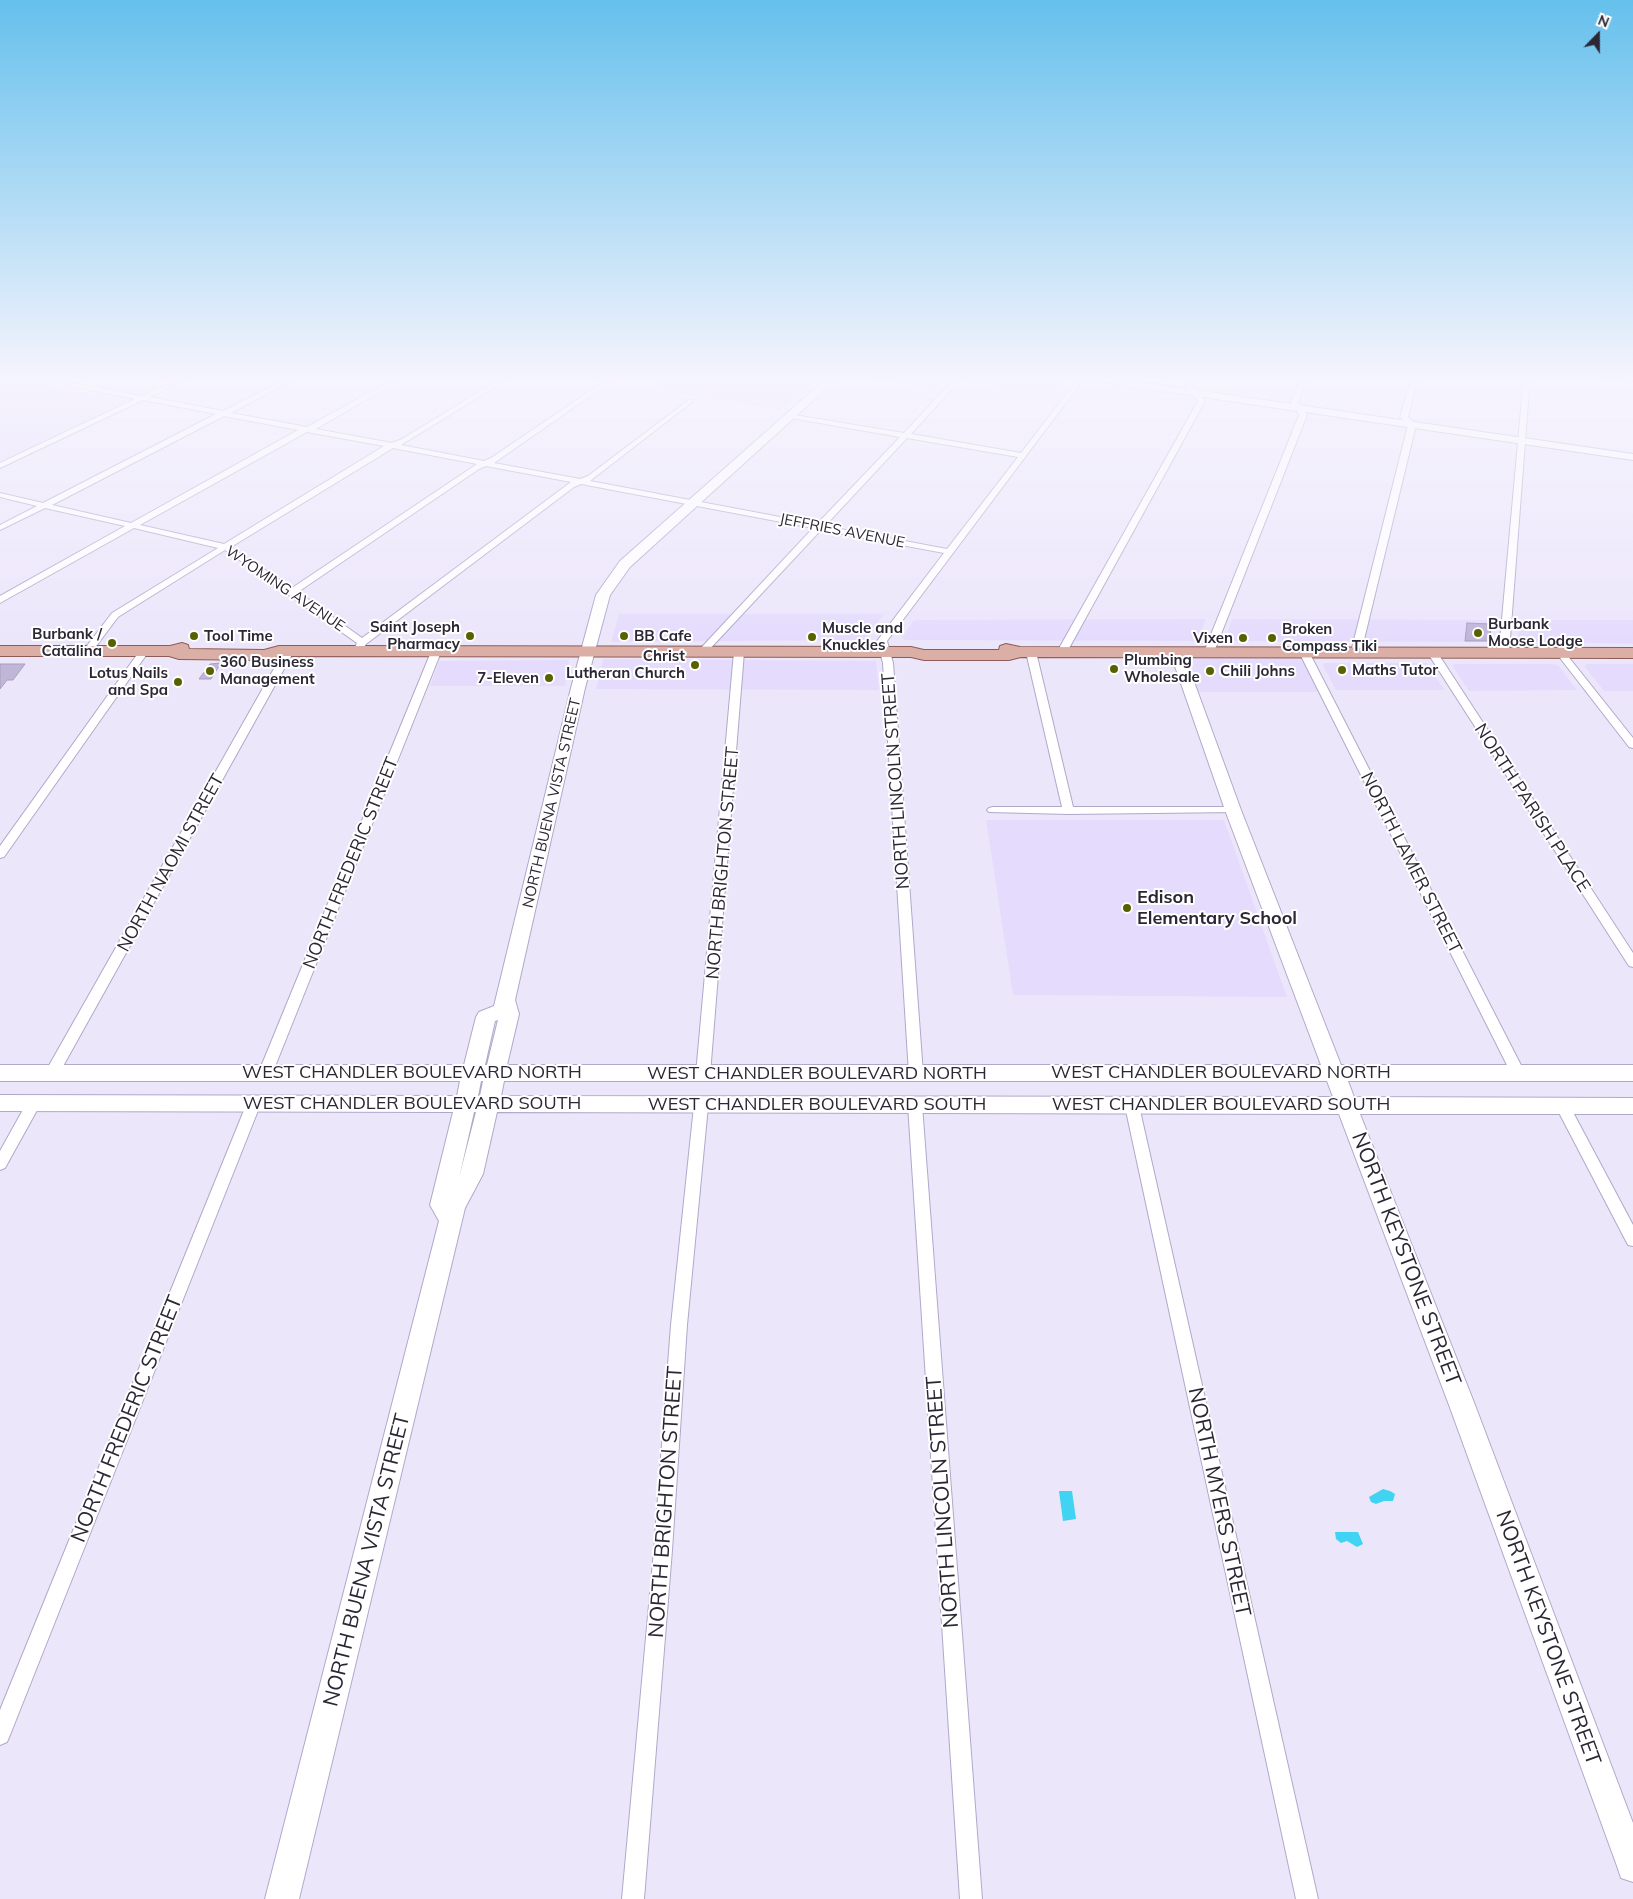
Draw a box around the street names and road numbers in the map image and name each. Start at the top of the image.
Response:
street label: JEFFRIES AVENUE [778,510,906,552]
street label: WYOMING AVENUE [222,542,348,636]
street label: NORTH LINCOLN STREET [878,672,914,890]
street label: NORTH BUENA VISTA STREET [519,696,585,910]
street label: NORTH PARISH PLACE [1469,720,1595,896]
street label: NORTH BRIGHTON STREET [702,746,744,980]
street label: NORTH FREDERIC STREET [299,754,403,972]
street label: NORTH LAMER STREET [1356,769,1466,957]
street label: NORTH NAOMI STREET [113,770,229,956]
street label: WEST CHANDLER BOULEVARD NORTH [242,1062,582,1084]
street label: WEST CHANDLER BOULEVARD NORTH [1051,1062,1391,1084]
street label: WEST CHANDLER BOULEVARD NORTH [647,1063,987,1085]
street label: WEST CHANDLER BOULEVARD SOUTH [243,1093,581,1115]
street label: WEST CHANDLER BOULEVARD SOUTH [648,1094,986,1116]
street label: WEST CHANDLER BOULEVARD SOUTH [1052,1094,1390,1116]
street label: NORTH KEYSTONE STREET [1346,1129,1466,1389]
street label: NORTH FREDERIC STREET [66,1292,188,1546]
street label: NORTH BRIGHTON STREET [644,1365,688,1639]
street label: NORTH LINCOLN STREET [922,1375,964,1629]
street label: NORTH MYERS STREET [1182,1385,1256,1619]
street label: NORTH BUENA VISTA STREET [318,1411,416,1709]
street label: NORTH KEYSTONE STREET [1490,1507,1606,1769]

